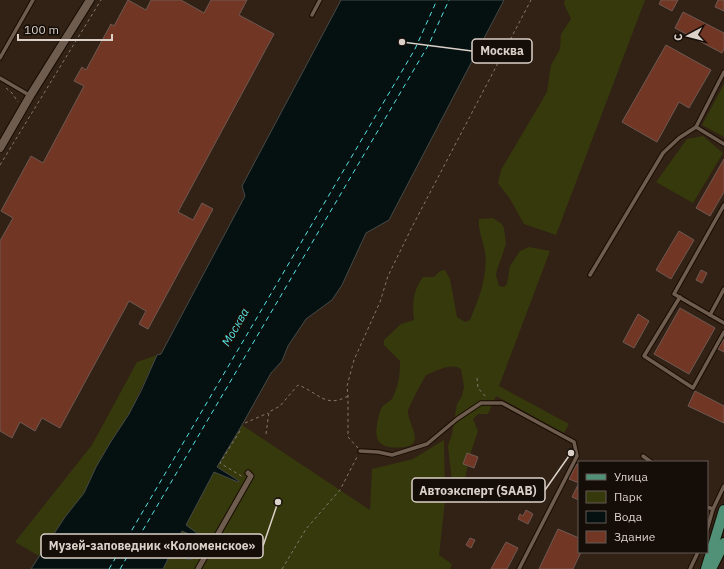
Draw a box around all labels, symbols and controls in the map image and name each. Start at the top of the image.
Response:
scale bar [18,16,112,42]
north arrow [668,16,708,56]
text: 100 m [24,22,59,37]
text: С [671,33,685,42]
callout: Москва [472,39,532,63]
text: Москва [480,43,524,58]
water label: Москва [218,305,252,349]
legend [578,461,708,553]
text: Улица [614,469,648,484]
callout: Автоэксперт (SAAB) [412,478,545,502]
text: Автоэксперт (SAAB) [419,483,537,498]
text: Парк [614,489,643,504]
text: Вода [614,509,643,524]
text: Здание [614,529,656,544]
callout: Музей-заповедник «Коломенское» [41,534,263,558]
text: Музей-заповедник «Коломенское» [49,538,255,553]

